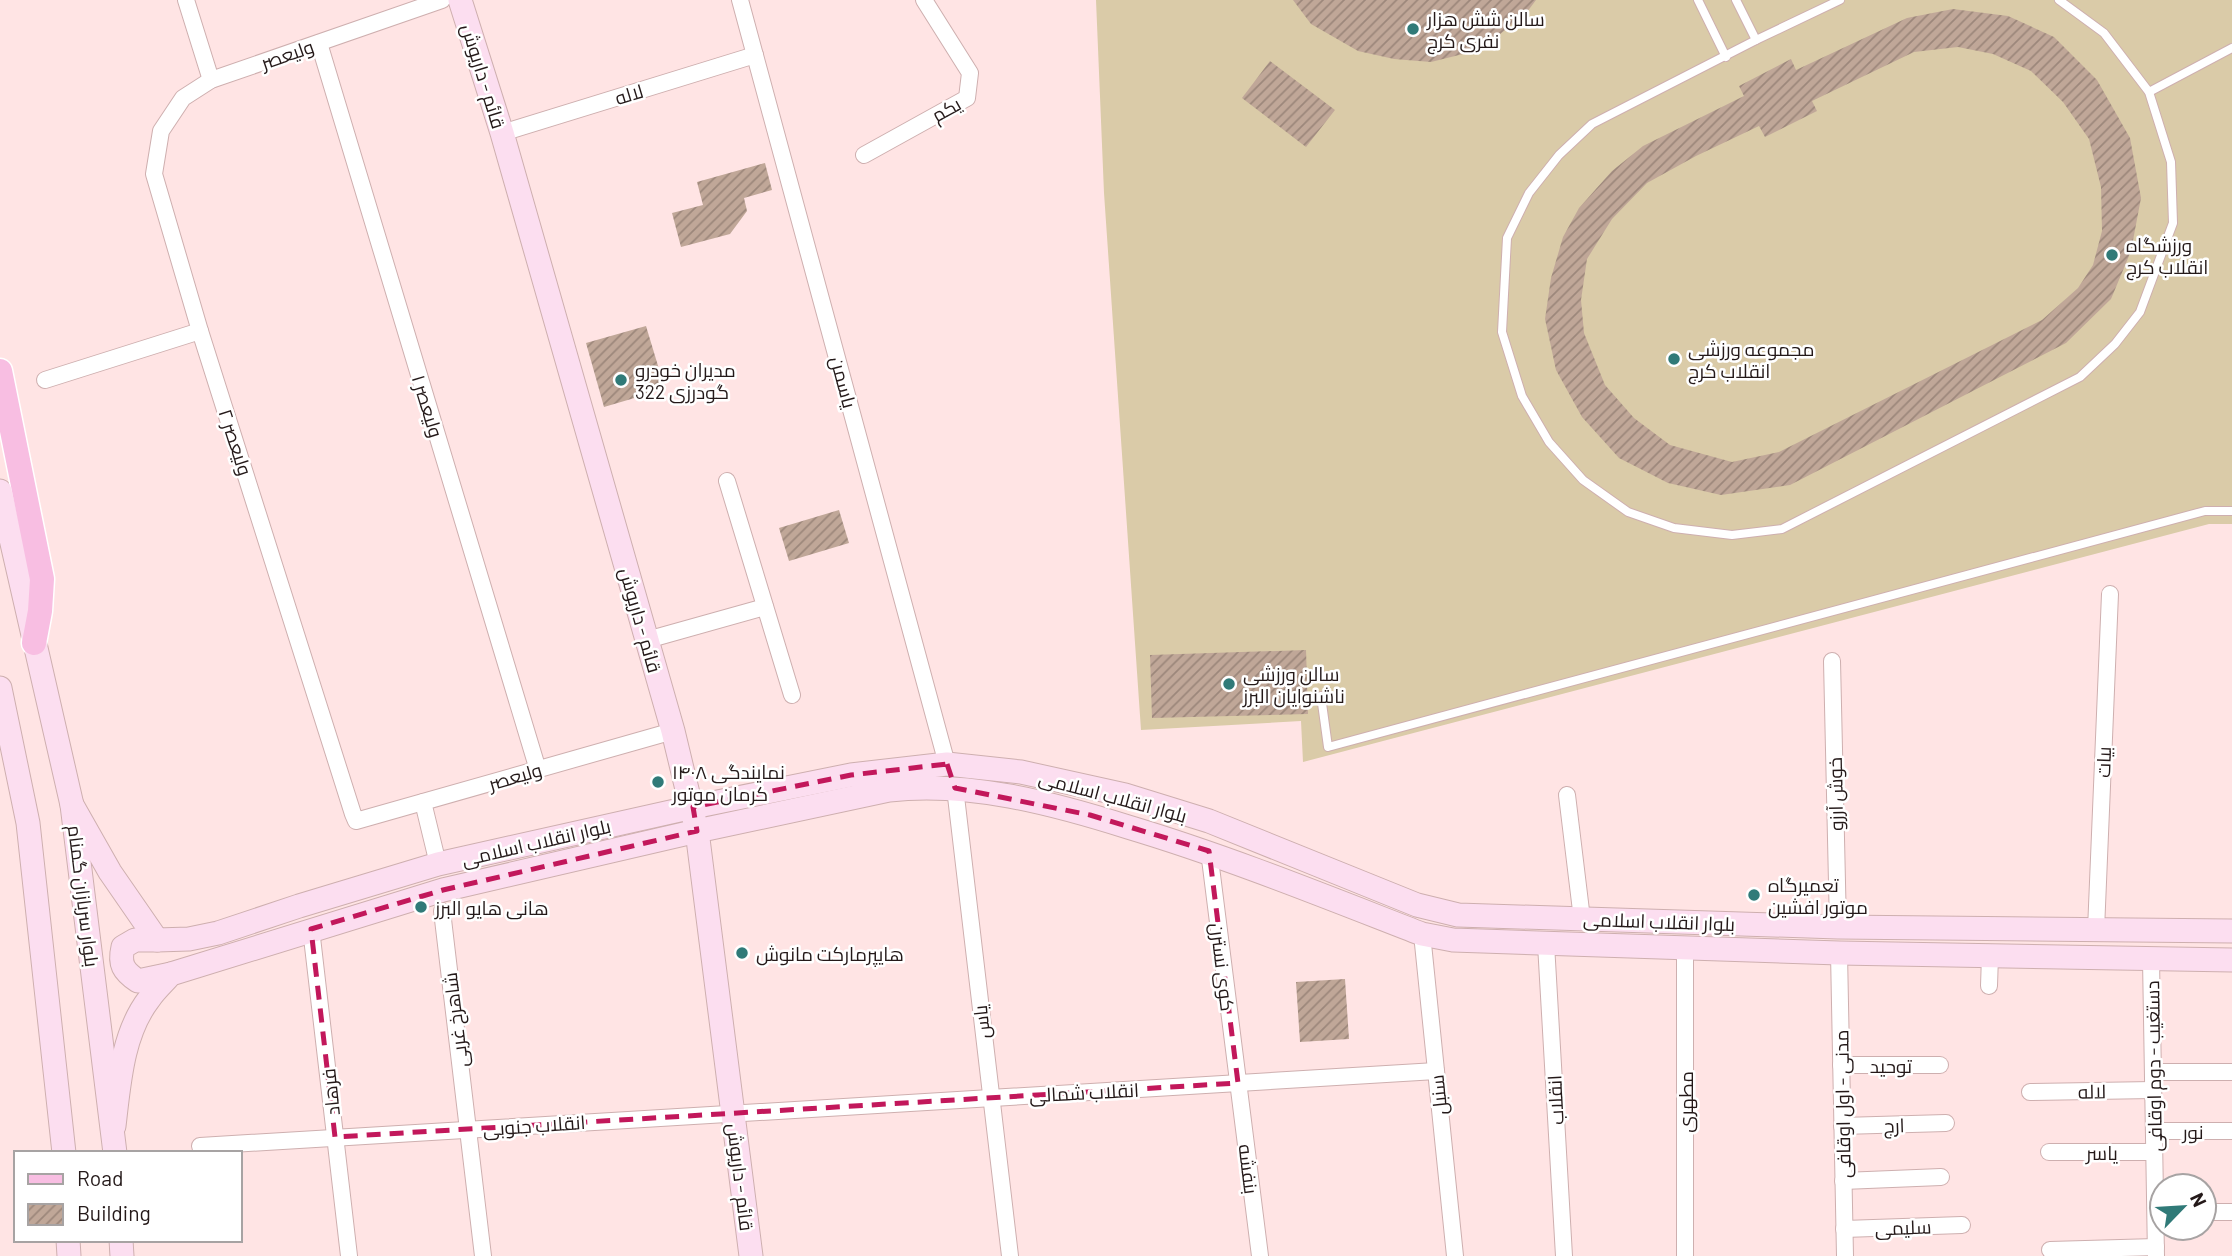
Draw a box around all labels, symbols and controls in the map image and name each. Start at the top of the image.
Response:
place label: سالن شش هزار نفری کرج [1426,7,1545,55]
street label: قائم - داریوش [454,21,511,132]
marker: سالن شش هزار نفری کرج [1405,21,1421,37]
street label: ولیعصر [257,34,317,75]
street label: لاله [612,79,646,109]
street label: یکم [927,92,966,129]
place label: ورزشگاه انقلاب کرج [2126,233,2208,281]
marker: ورزشگاه انقلاب کرج [2104,247,2120,263]
place label: مجموعه ورزشی انقلاب کرج [1688,337,1814,385]
marker: مجموعه ورزشی انقلاب کرج [1666,351,1682,367]
street label: یاسمن [825,354,862,411]
place label: مدیران خودرو گودرزی 322 [635,358,736,404]
street label: ولیعصر ۱ [407,372,448,440]
marker: مدیران خودرو گودرزی 322 [613,372,629,388]
street label: ولیعصر ۲ [214,406,257,478]
street label: قائم - داریوش [612,565,667,676]
place label: سالن ورزشی ناشنوایان البرز [1242,662,1345,708]
marker: سالن ورزشی ناشنوایان البرز [1221,676,1237,692]
street label: بیات [2091,746,2115,778]
street label: ولیعصر [485,757,545,796]
street label: خوش آرزو [1823,757,1848,831]
place label: نمایندگی ۱۴۰۸ کرمان موتور [671,760,785,806]
street label: بلوار انقلاب اسلامی [1036,765,1190,828]
marker: نمایندگی ۱۴۰۸ کرمان موتور [650,774,666,790]
street label: بلوار انقلاب اسلامی [459,814,613,871]
street label: بلوار سربازان گمنام [61,824,104,969]
place label: تعمیرگاه موتور افشین [1768,873,1868,919]
marker: تعمیرگاه موتور افشین [1746,887,1762,903]
place label: هانی هایو البرز [434,896,549,920]
marker: هانی هایو البرز [413,899,429,915]
street label: بلوار انقلاب اسلامی [1582,907,1735,936]
street label: کوی نسترن [1205,921,1240,1013]
place label: هایپرمارکت مانوش [756,942,904,967]
marker: هایپرمارکت مانوش [734,945,750,961]
street label: شاهرخ غربی [438,971,475,1069]
street label: دستغیب - دوم اوقافی [2140,980,2169,1152]
street label: یاس [968,1004,995,1040]
street label: مدنی - اول اوقافی [1829,1030,1856,1178]
street label: توحید [1870,1054,1912,1078]
street label: فرهاد [316,1067,345,1117]
street label: مطهری [1674,1071,1698,1133]
street label: سنبل [1424,1074,1453,1116]
street label: انقلاب [1542,1074,1568,1126]
street label: انقلاب شمالی [1028,1078,1140,1107]
street label: لاله [2078,1079,2106,1103]
street label: انقلاب جنوبی [482,1110,586,1141]
street label: ارج [1883,1113,1905,1140]
street label: نور [2181,1120,2204,1144]
street label: قائم - داریوش [720,1122,759,1232]
street label: یاسر [2085,1141,2118,1165]
street label: بنفشه [1235,1143,1263,1195]
legend [14,1151,242,1242]
text: Road [77,1165,123,1190]
north arrow [2148,1172,2218,1242]
text: N [2186,1189,2212,1210]
text: Building [77,1200,151,1225]
street label: سلیمی [1874,1215,1932,1240]

